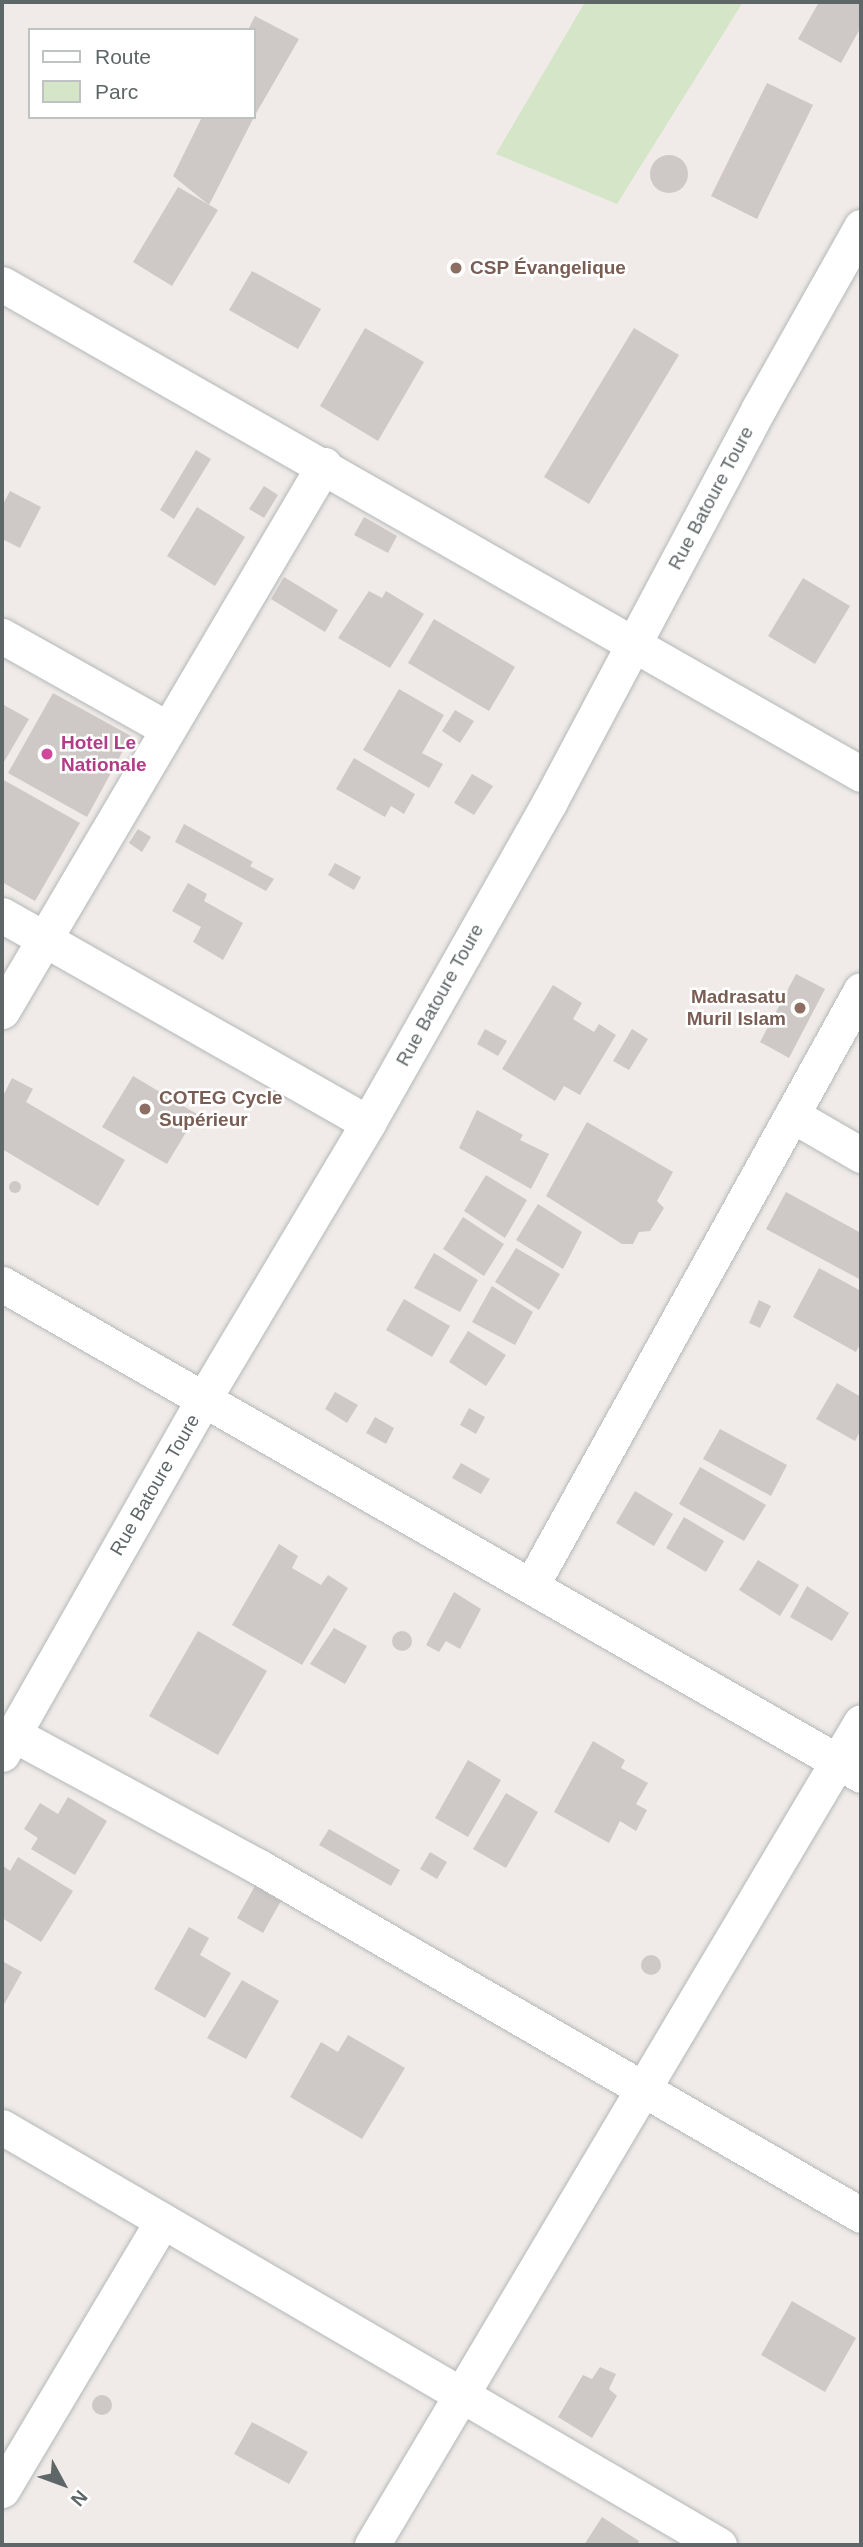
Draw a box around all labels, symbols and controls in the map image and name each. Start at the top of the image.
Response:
legend [28,28,256,119]
text: Route [95,45,151,68]
text: Parc [95,80,138,103]
place label: CSP Évangelique [470,257,626,279]
marker: CSP Évangelique [448,260,464,276]
street label: Rue Batoure Toure [663,422,759,574]
place label: Hotel Le Nationale [61,732,147,776]
marker: Hotel Le Nationale [39,746,55,762]
street label: Rue Batoure Toure [391,920,489,1070]
place label: Madrasatu Muril Islam [687,986,786,1030]
marker: Madrasatu Muril Islam [792,1000,808,1016]
place label: COTEG Cycle Supérieur [159,1087,283,1131]
marker: COTEG Cycle Supérieur [137,1101,153,1117]
street label: Rue Batoure Toure [105,1410,205,1560]
north arrow [28,2449,98,2519]
text: N [67,2486,92,2510]

